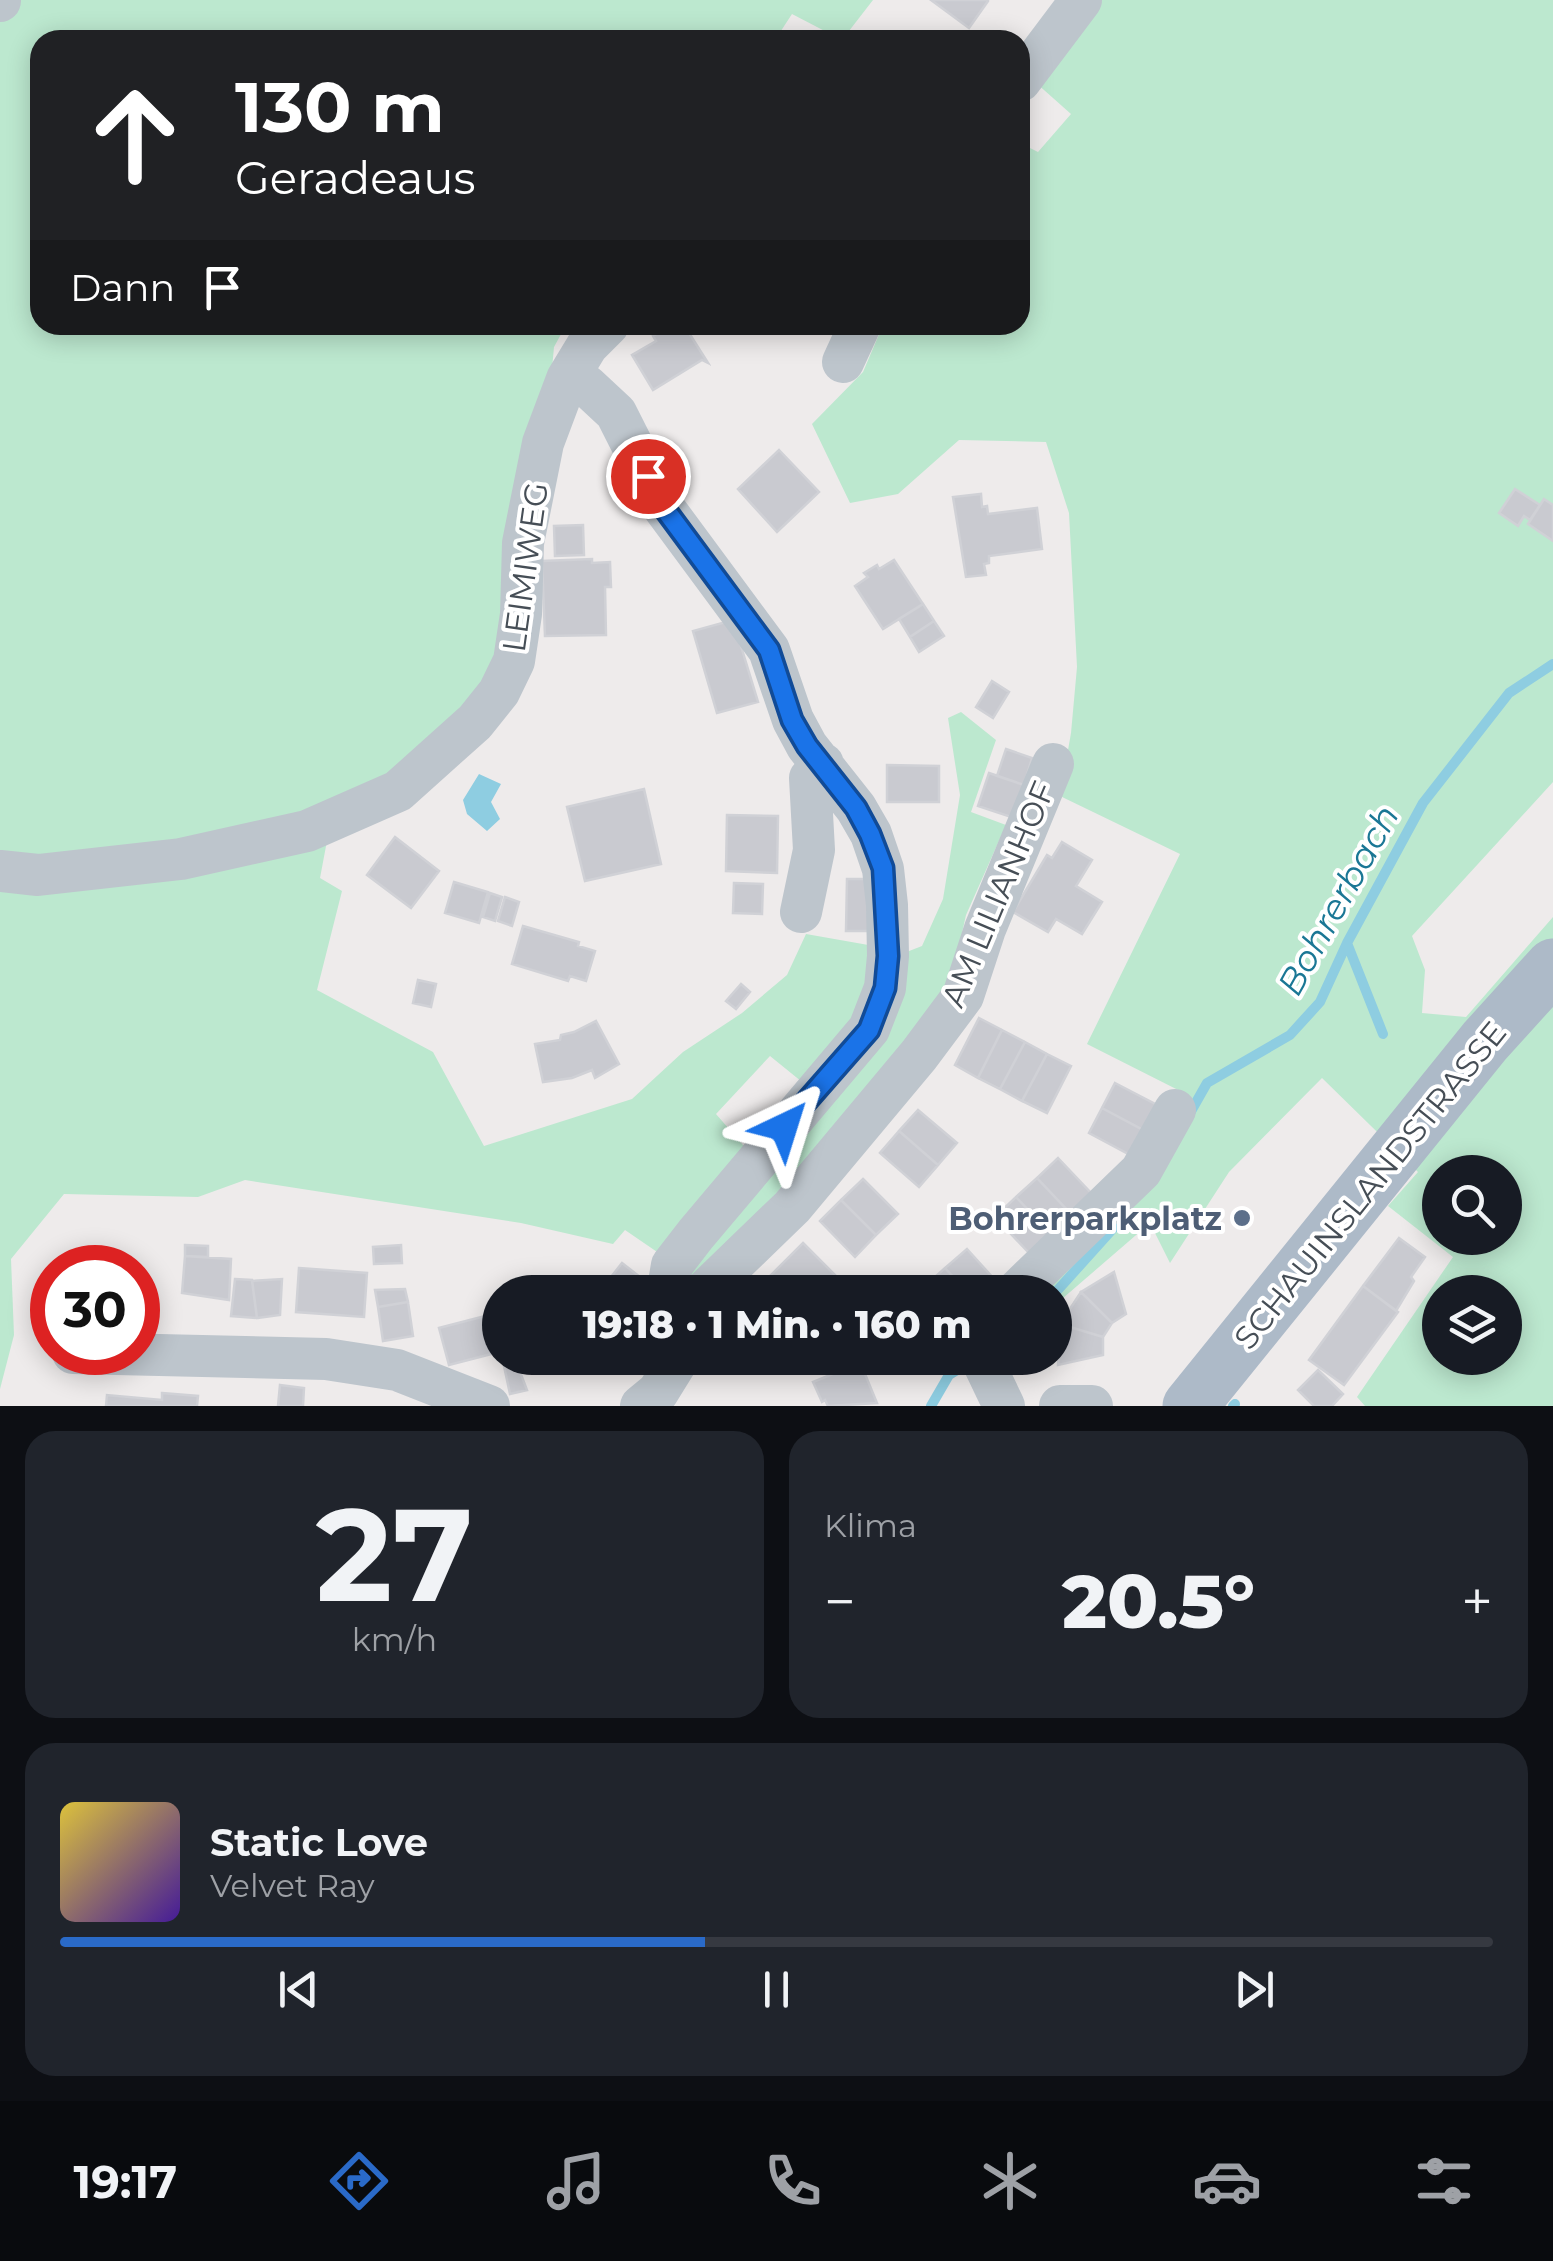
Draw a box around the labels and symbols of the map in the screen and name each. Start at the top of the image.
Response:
pin [606,434,691,519]
street label: LEIMIWEG [494,480,556,654]
street label: AM LILIANHOF [933,775,1063,1013]
water label: Bohrerbach [1268,797,1408,1003]
street label: SCHAUINSLANDSTRASSE [1226,1013,1514,1357]
position arrow [732,1075,836,1179]
place label: Bohrerparkplatz [948,1199,1222,1238]
marker: Bohrerparkplatz [1231,1207,1253,1229]
speed limit sign: 30 [30,1245,160,1375]

